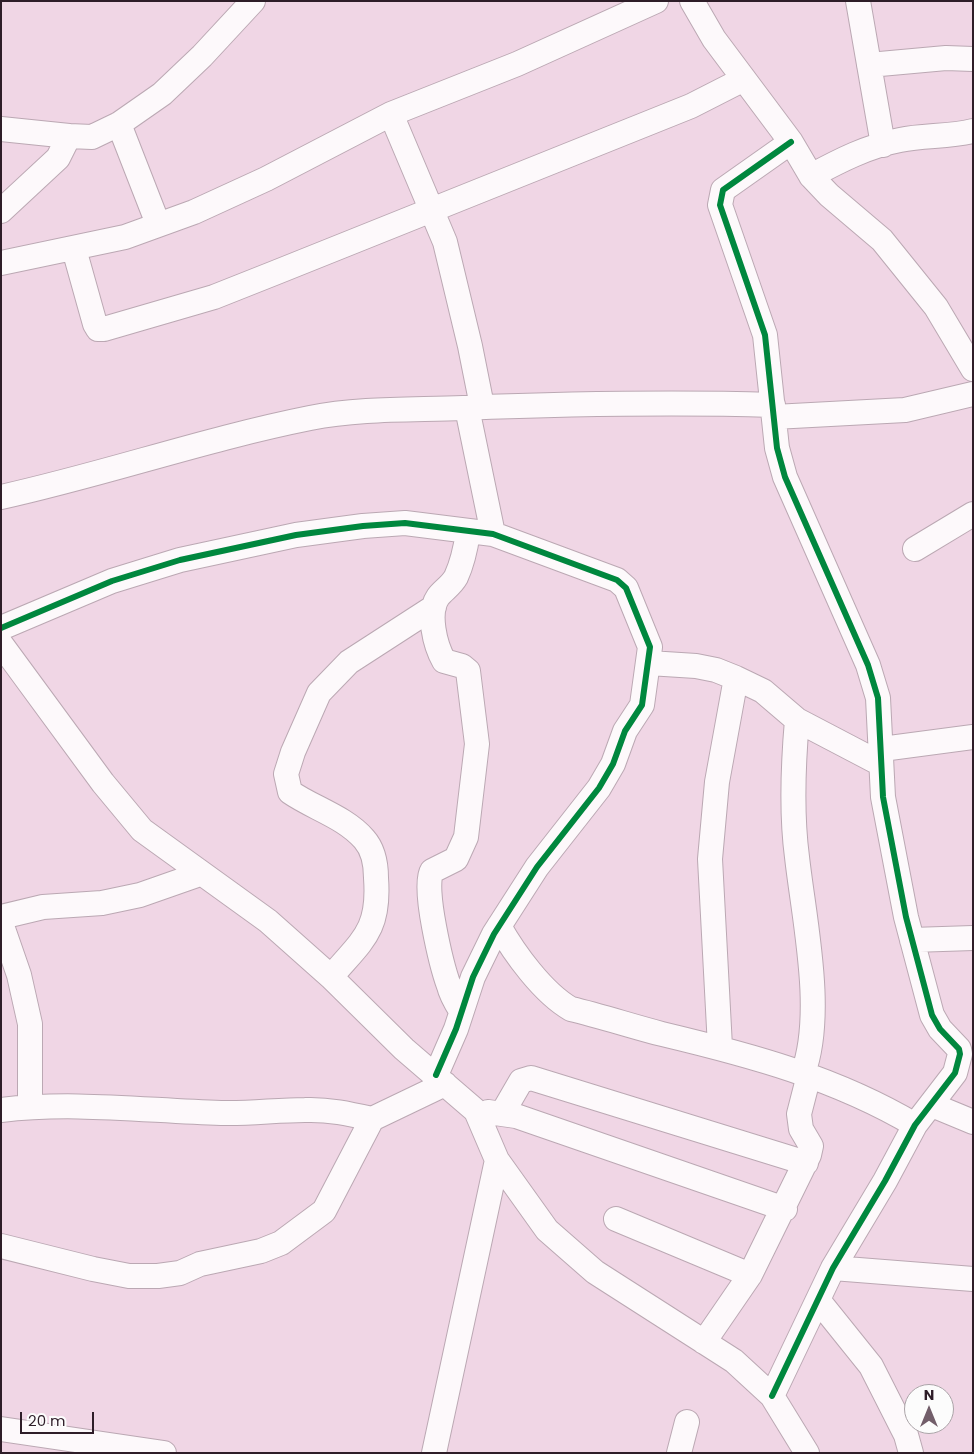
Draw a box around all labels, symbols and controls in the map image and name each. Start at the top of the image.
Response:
north arrow [904,1384,954,1434]
text: N [924,1385,934,1405]
scale bar [22,1402,96,1434]
text: 20 m [28,1410,66,1431]

